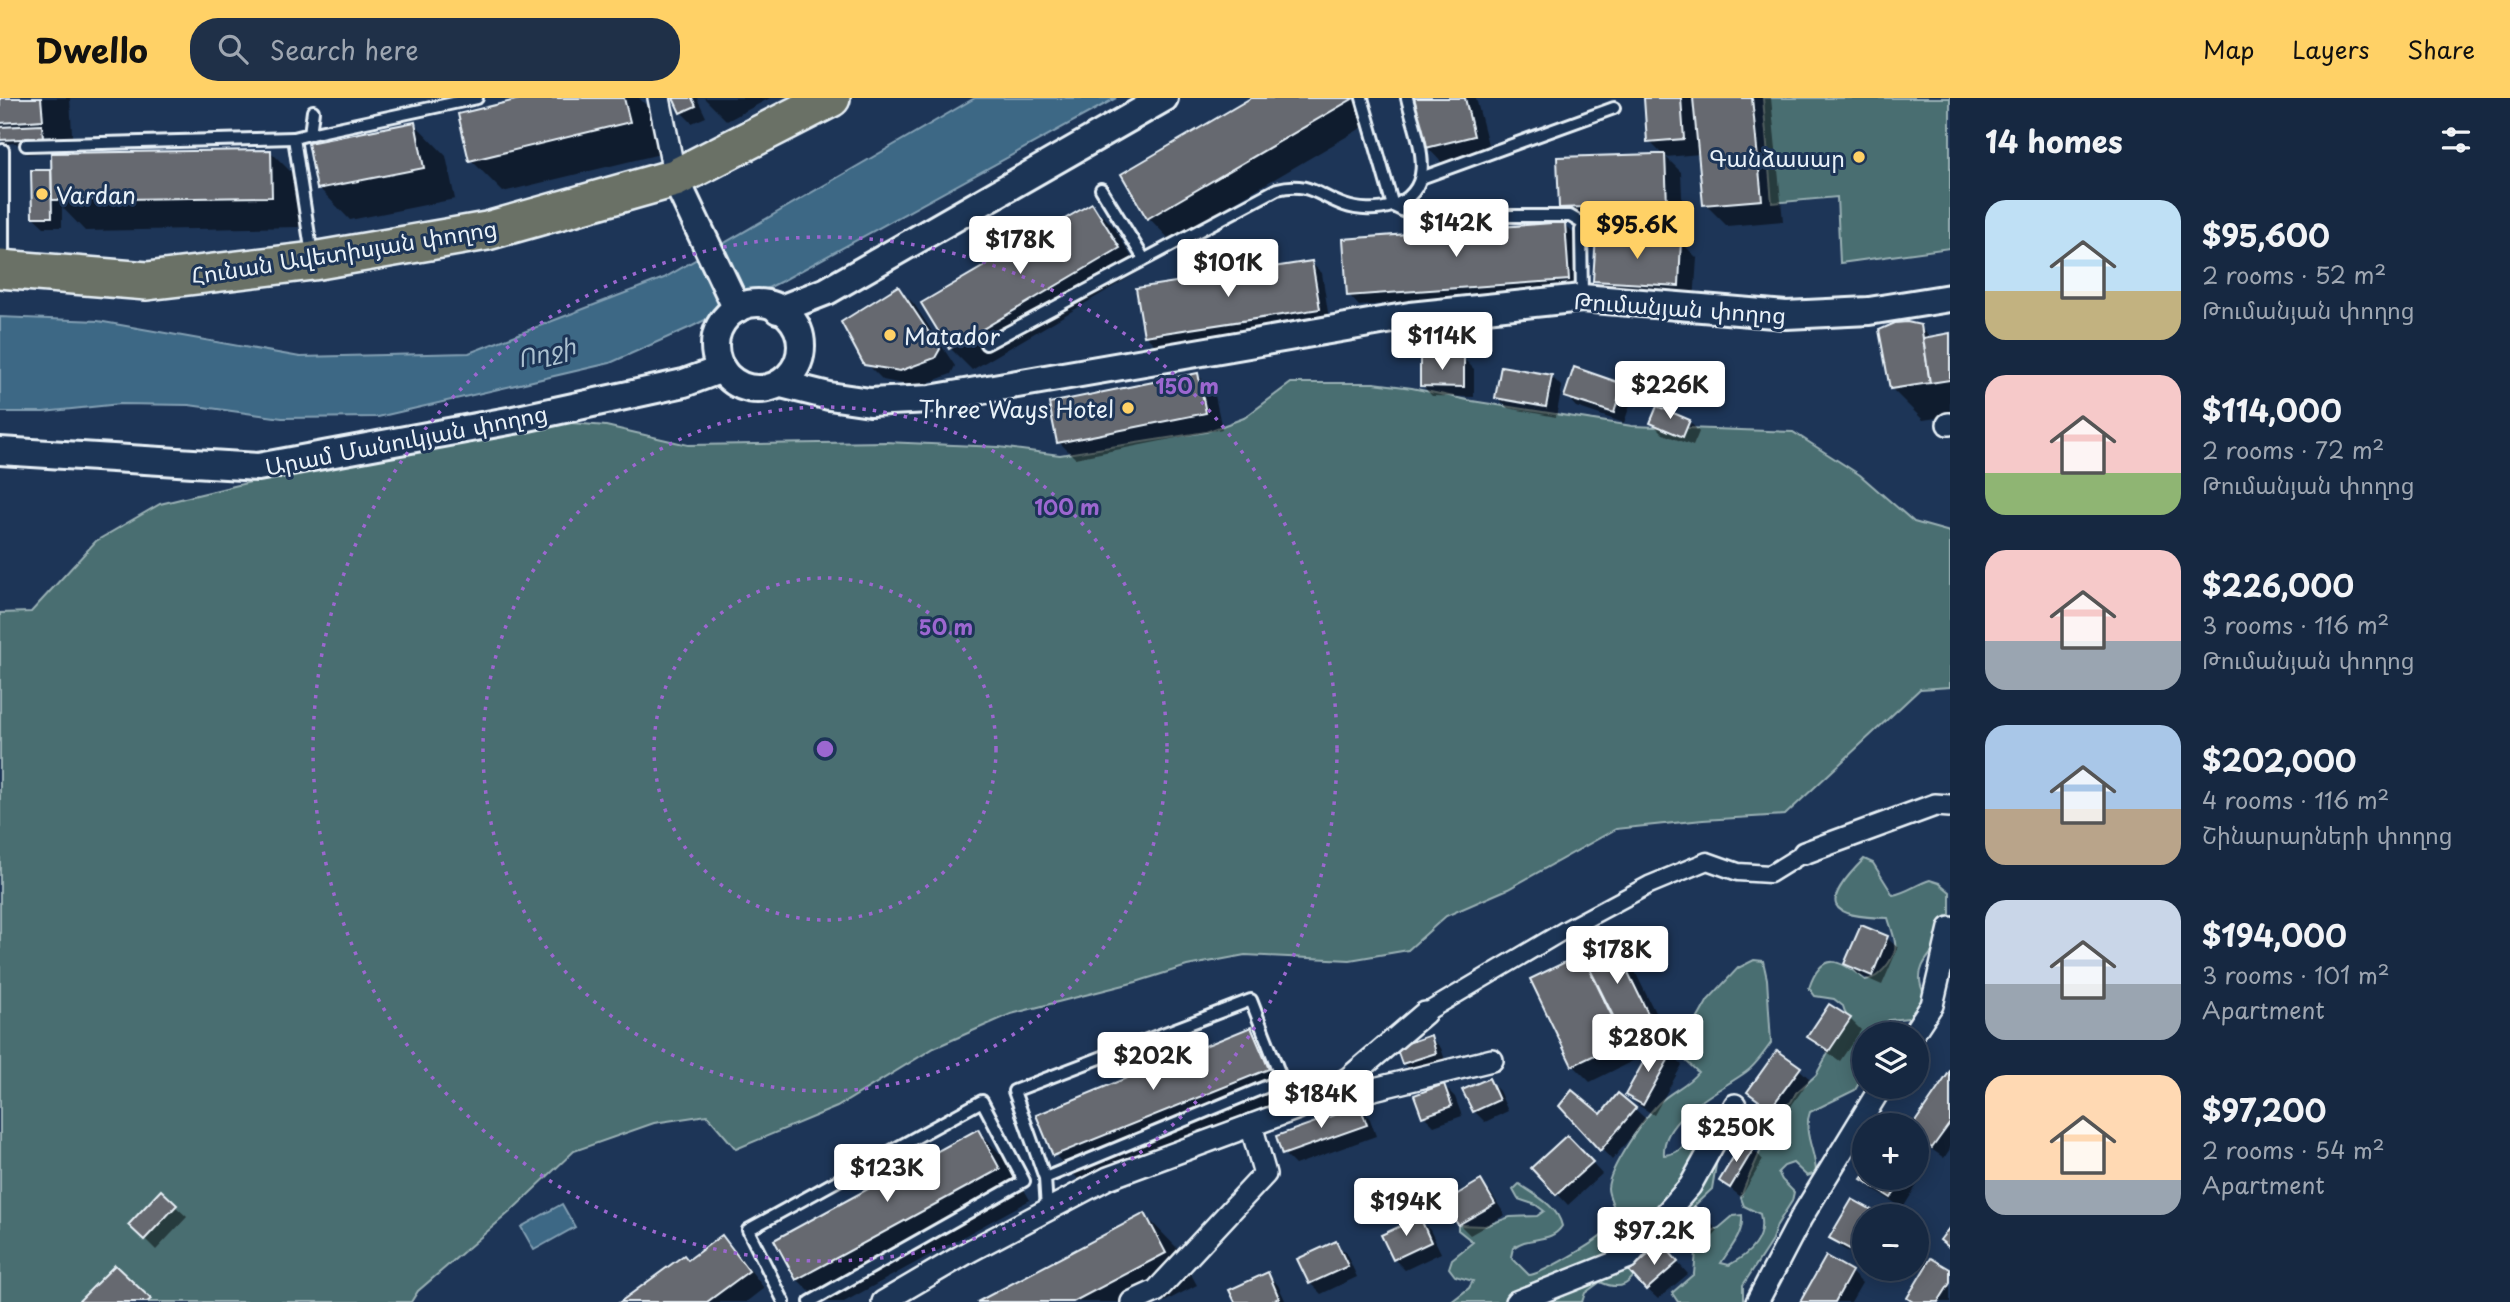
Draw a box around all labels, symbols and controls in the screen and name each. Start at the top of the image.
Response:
search box [190,18,680,81]
text: Dwello [35,24,148,74]
icon: search [214,30,252,68]
text: Search here [270,30,419,69]
text: Map [2203,31,2254,67]
text: Layers [2292,31,2369,67]
text: Share [2407,31,2475,67]
text: 14 homes [1985,118,2123,163]
icon: filters [2437,121,2475,159]
place label: Գանձասար [1709,140,1845,175]
marker: Գանձասար [1851,149,1867,165]
place label: Vardan [56,177,136,212]
marker: Vardan [34,186,50,202]
pin: $142K [1407,200,1505,259]
pin: $95.6K [1580,202,1694,261]
text: $142K [1420,204,1493,239]
text: $95.6K [1596,206,1678,241]
street label: Հունան Ավետիսյան փողոց [189,210,499,292]
text: $95,600 [2202,212,2330,257]
pin: $178K [971,216,1069,276]
text: $178K [985,221,1055,256]
icon: home [2041,228,2125,312]
pin: $101K [1179,240,1277,299]
text: $101K [1193,244,1263,279]
text: 2 rooms · 52 m² [2202,257,2386,292]
street label: Թումանյան փողոց [1573,282,1787,332]
text: Թումանյան փողոց [2202,292,2415,327]
pin: $114K [1393,313,1491,372]
text: $114K [1407,317,1477,352]
place label: Matador [904,318,1001,353]
water label: Ողջի [513,326,580,376]
marker: Matador [882,327,898,343]
pin: $226K [1621,362,1719,421]
text: $226K [1631,366,1709,401]
text: 150 m [1155,369,1219,401]
text: $114,000 [2202,387,2342,432]
place label: Three Ways Hotel [918,391,1114,426]
street label: Արամ Մանուկյան փողոց [262,394,550,484]
marker: Three Ways Hotel [1120,400,1136,416]
icon: home [2041,403,2125,487]
text: 2 rooms · 72 m² [2202,432,2384,467]
text: Թումանյան փողոց [2202,467,2415,502]
text: 100 m [1034,490,1100,522]
text: $226,000 [2202,562,2354,607]
icon: home [2041,578,2125,662]
text: 3 rooms · 116 m² [2202,607,2389,642]
text: 50 m [919,610,973,642]
text: Թումանյան փողոց [2202,642,2415,677]
centre of rings [813,737,837,761]
text: $202,000 [2202,737,2357,782]
icon: home [2041,753,2125,837]
text: 4 rooms · 116 m² [2202,782,2389,817]
text: Շինարարների փողոց [2202,817,2453,852]
text: $194,000 [2202,912,2347,957]
pin: $178K [1568,926,1666,986]
icon: home [2041,928,2125,1012]
text: $178K [1582,931,1652,966]
text: 3 rooms · 101 m² [2202,957,2390,992]
text: Apartment [2202,992,2325,1027]
pin: $280K [1599,1014,1697,1074]
text: $280K [1608,1019,1688,1054]
map controls [1852,1022,1929,1281]
button: layers [1852,1022,1929,1099]
pin: $202K [1104,1032,1202,1092]
text: $202K [1114,1037,1192,1072]
pin: $184K [1272,1070,1370,1130]
text: $184K [1285,1075,1357,1110]
text: $97,200 [2202,1087,2326,1132]
icon: home [2041,1103,2125,1187]
pin: $250K [1687,1104,1785,1164]
text: $250K [1697,1109,1775,1144]
button: + [1852,1113,1929,1190]
text: 2 rooms · 54 m² [2202,1132,2385,1167]
pin: $123K [838,1144,936,1204]
text: $123K [850,1149,924,1184]
text: Apartment [2202,1167,2325,1202]
pin: $194K [1357,1178,1455,1238]
text: $194K [1370,1183,1442,1218]
button: − [1852,1204,1929,1281]
pin: $97.2K [1597,1208,1711,1267]
text: $97.2K [1613,1212,1695,1247]

